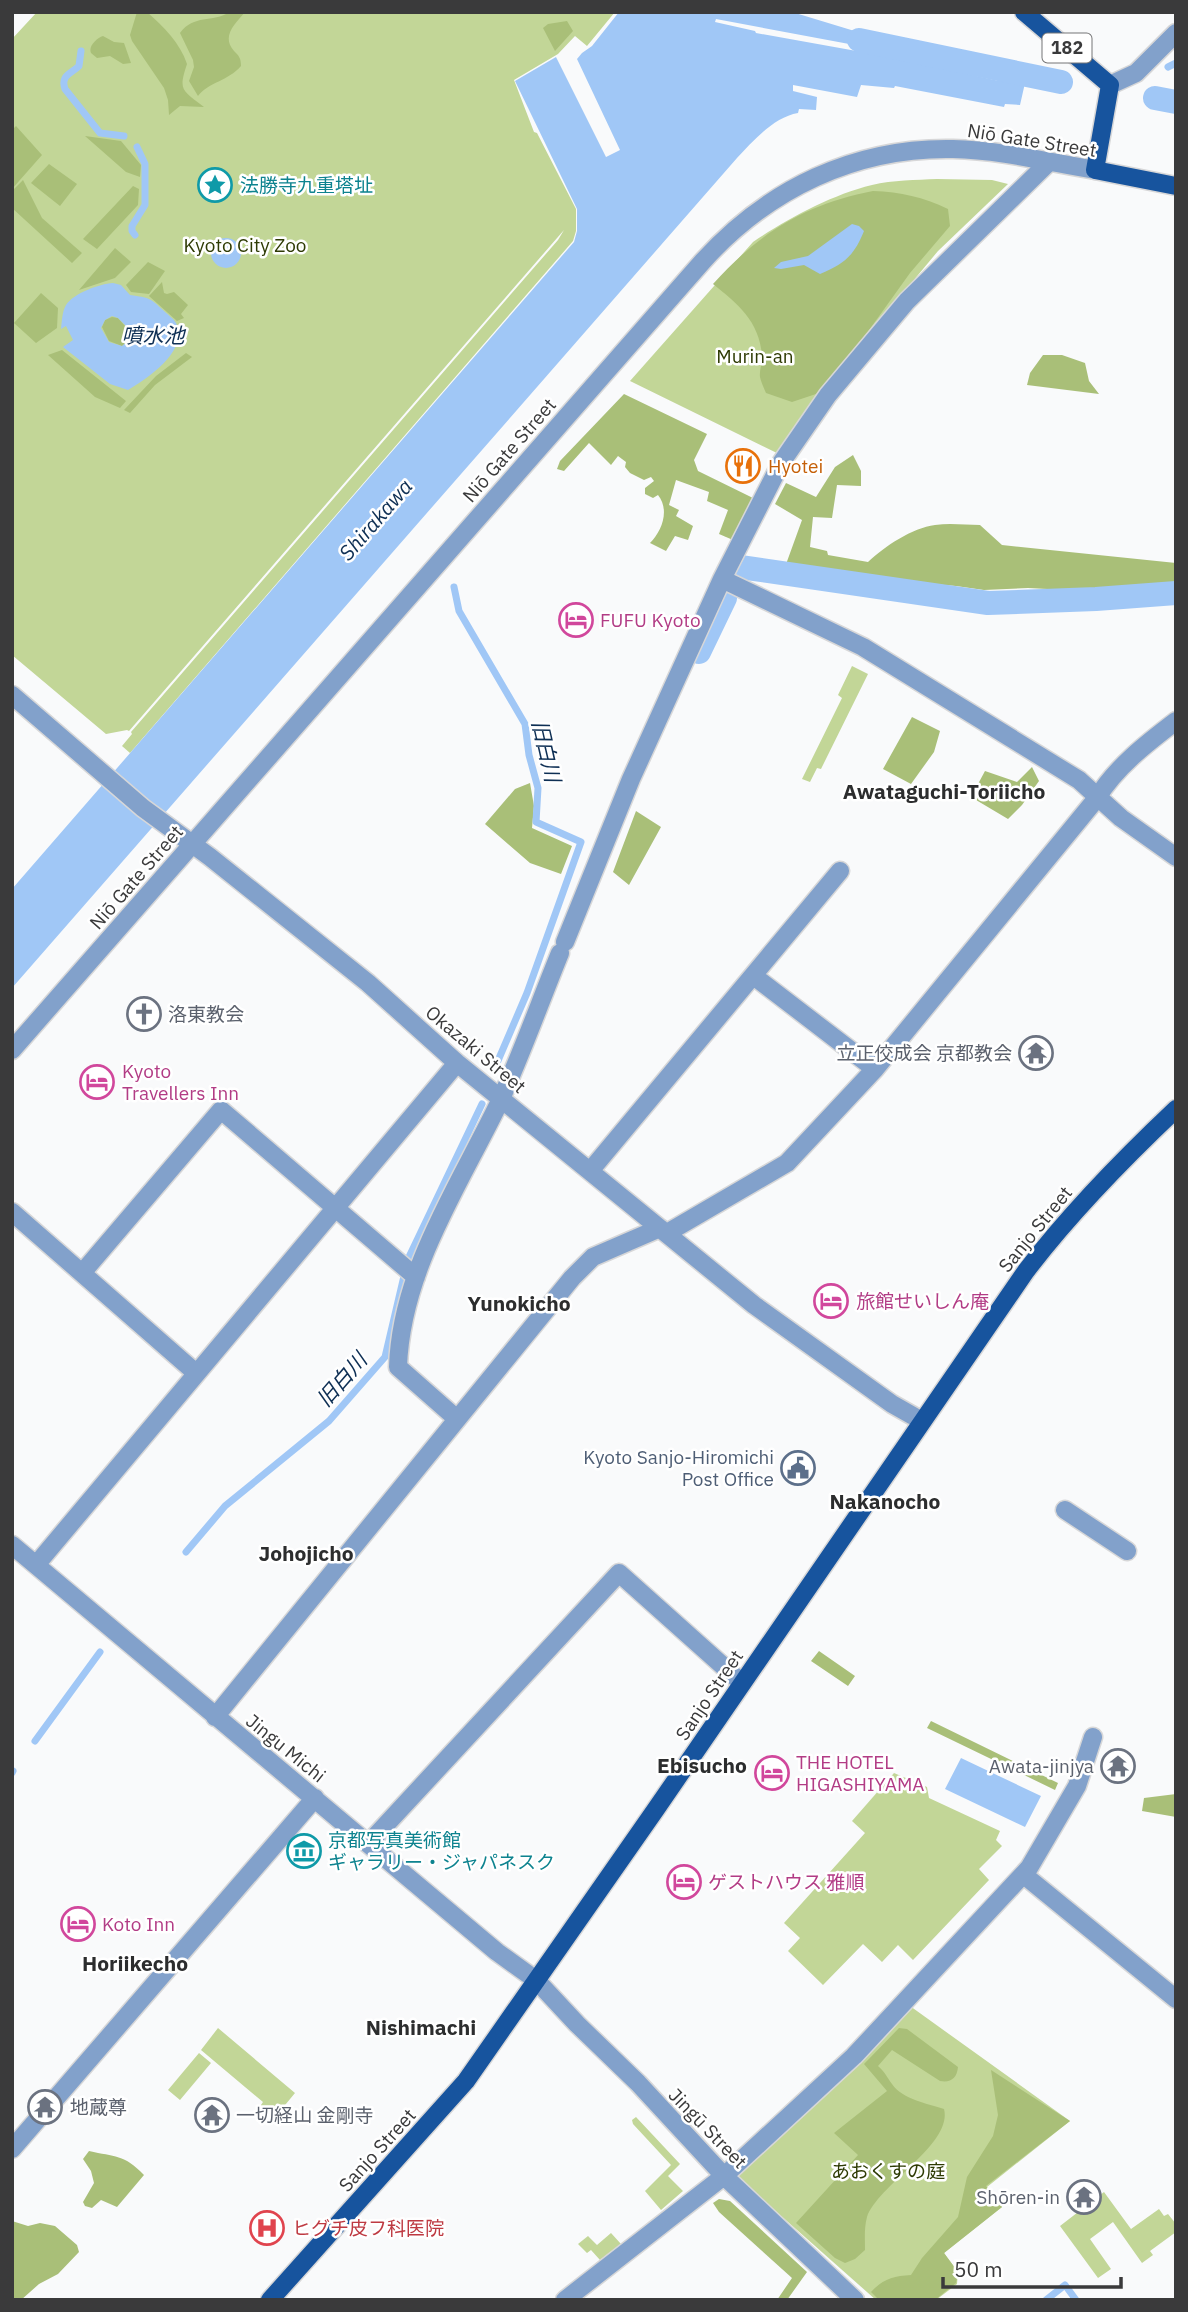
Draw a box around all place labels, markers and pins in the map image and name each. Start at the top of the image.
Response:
place icon: 法勝寺九重塔址 [196,166,234,204]
place label: 法勝寺九重塔址 [240,173,373,197]
restaurant icon: Hyotei [724,447,762,485]
place label: Hyotei [768,454,823,478]
hotel icon: FUFU Kyoto [557,601,595,639]
place label: FUFU Kyoto [600,608,701,632]
church icon: 洛東教会 [125,995,163,1033]
place label: 洛東教会 [168,1002,244,1026]
temple icon: 立正佼成会 京都教会 [1017,1034,1055,1072]
place label: 立正佼成会 京都教会 [837,1041,1012,1065]
place label: Kyoto Travellers Inn [122,1059,239,1105]
hotel icon: Kyoto Travellers Inn [78,1063,116,1101]
hotel icon: 旅館せいしん庵 [812,1282,850,1320]
place label: 旅館せいしん庵 [856,1289,989,1313]
place label: Kyoto Sanjo-Hiromichi Post Office [583,1445,774,1491]
public building icon: Kyoto Sanjo-Hiromichi Post Office [779,1449,817,1487]
temple icon: Awata-jinjya [1099,1747,1137,1785]
place label: THE HOTEL HIGASHIYAMA [796,1750,925,1796]
hotel icon: THE HOTEL HIGASHIYAMA [753,1754,791,1792]
place label: Awata-jinjya [989,1754,1094,1778]
place label: 京都写真美術館 ギャラリー・ジャパネスク [328,1828,555,1874]
museum icon: 京都写真美術館 ギャラリー・ジャパネスク [285,1832,323,1870]
hotel icon: ゲストハウス 雅順 [665,1863,703,1901]
place label: ゲストハウス 雅順 [708,1870,865,1894]
hotel icon: Koto Inn [59,1905,97,1943]
place label: Koto Inn [102,1912,175,1936]
temple icon: 地蔵尊 [26,2088,64,2126]
place label: 地蔵尊 [70,2095,127,2119]
temple icon: 一切経山 金剛寺 [193,2096,231,2134]
place label: 一切経山 金剛寺 [236,2103,374,2127]
temple icon: Shōren-in [1065,2178,1103,2216]
place label: Shōren-in [976,2185,1060,2209]
hospital icon: ヒグチ皮フ科医院 [248,2209,286,2247]
place label: ヒグチ皮フ科医院 [292,2216,444,2240]

